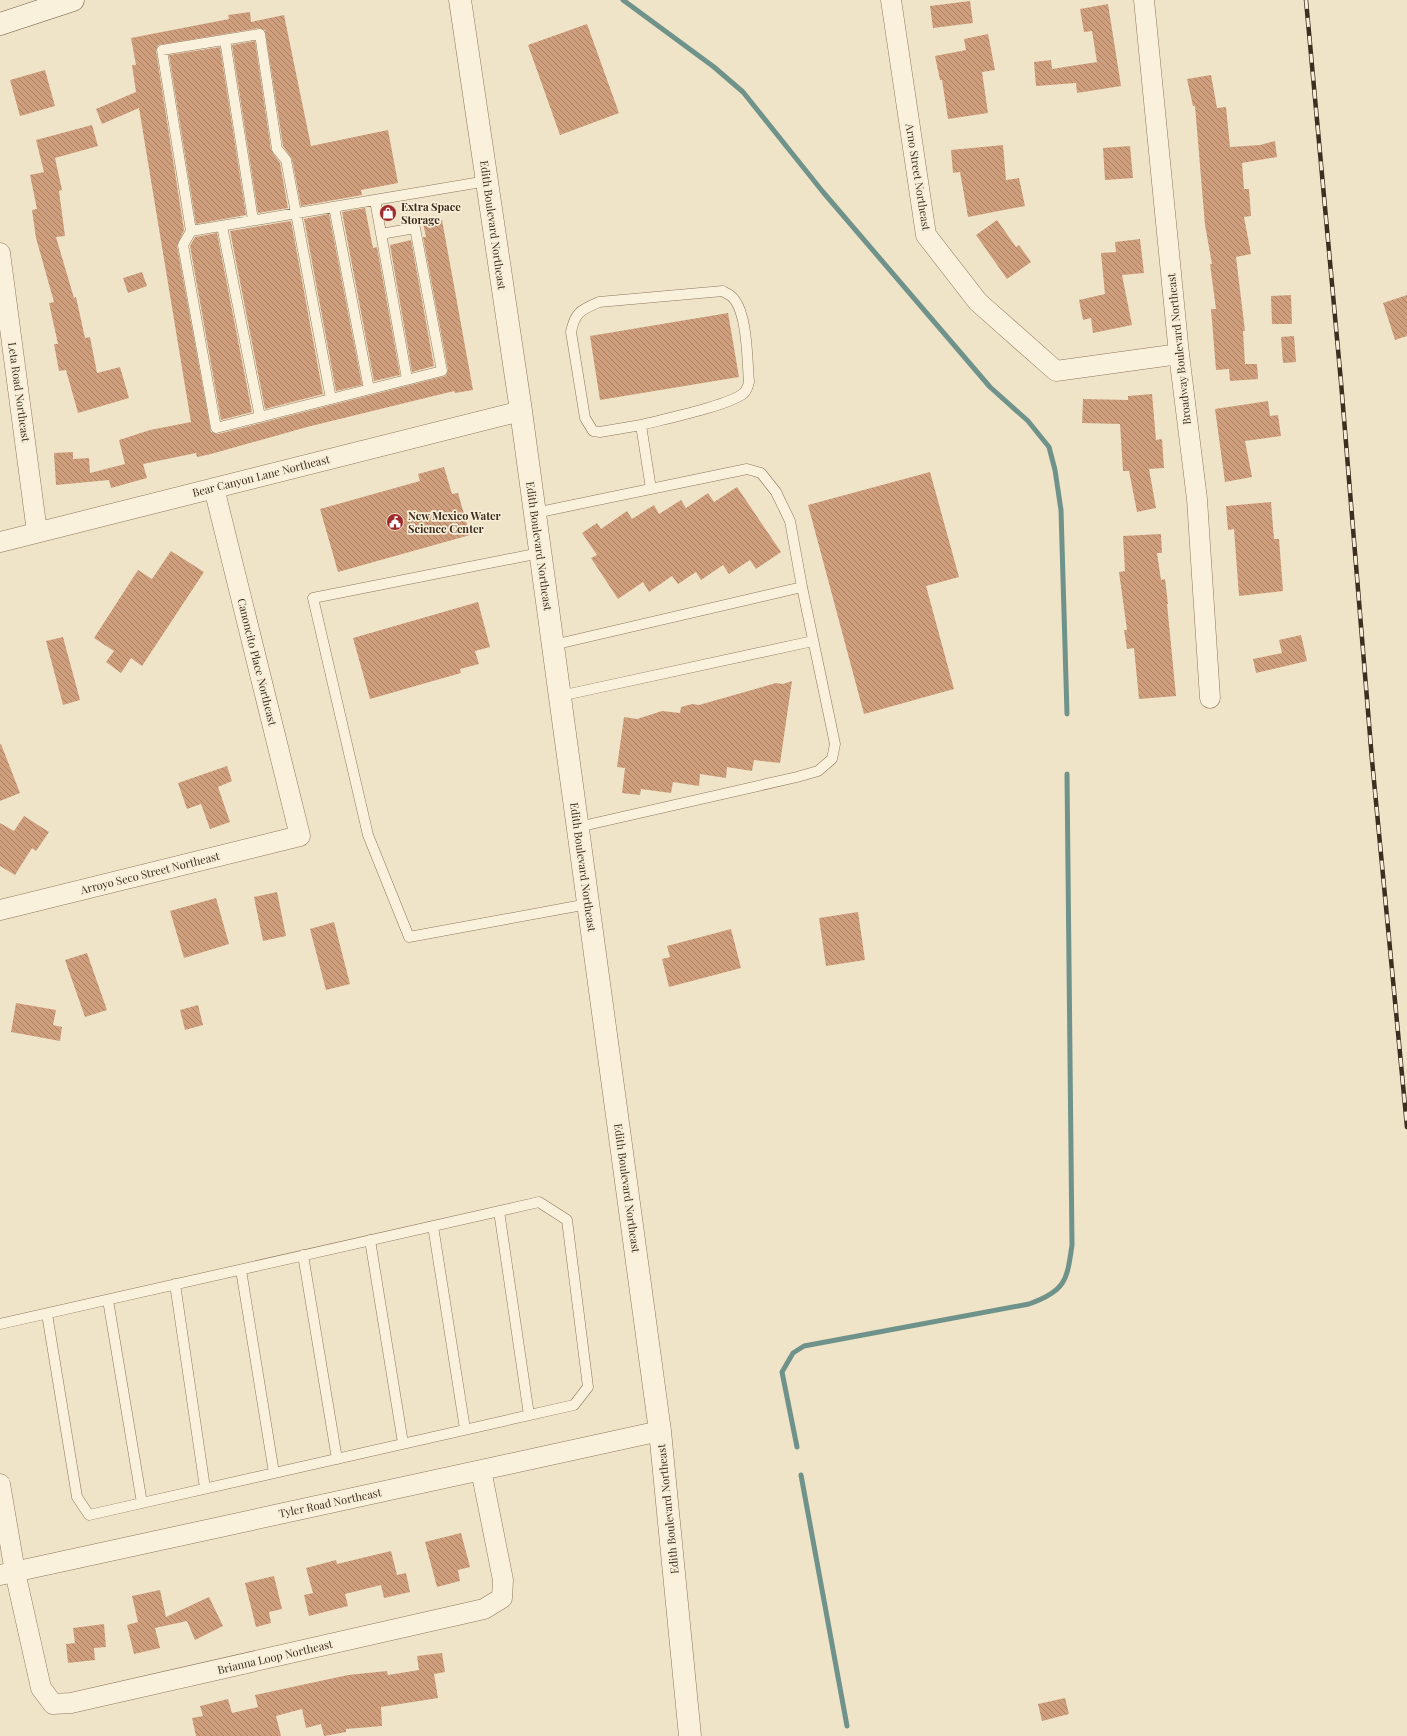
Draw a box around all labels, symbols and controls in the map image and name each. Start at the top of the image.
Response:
street label: Arno Street Northeast [902,121,934,232]
street label: Edith Boulevard Northeast [477,159,510,291]
place label: Extra Space Storage [401,199,461,227]
shop icon: Extra Space Storage [378,203,398,223]
street label: Broadway Boulevard Northeast [1163,272,1194,426]
street label: Leta Road Northeast [5,341,34,443]
street label: Bear Canyon Lane Northeast [191,451,331,500]
street label: Edith Boulevard Northeast [523,480,556,612]
place label: New Mexico Water Science Center [408,508,502,536]
public building icon: New Mexico Water Science Center [385,512,405,532]
street label: Canoncito Place Northeast [234,597,281,727]
street label: Edith Boulevard Northeast [567,801,600,933]
street label: Arroyo Seco Street Northeast [78,848,221,897]
street label: Edith Boulevard Northeast [611,1122,644,1254]
street label: Edith Boulevard Northeast [653,1443,682,1575]
street label: Tyler Road Northeast [277,1484,383,1521]
street label: Brianna Loop Northeast [216,1636,334,1677]

